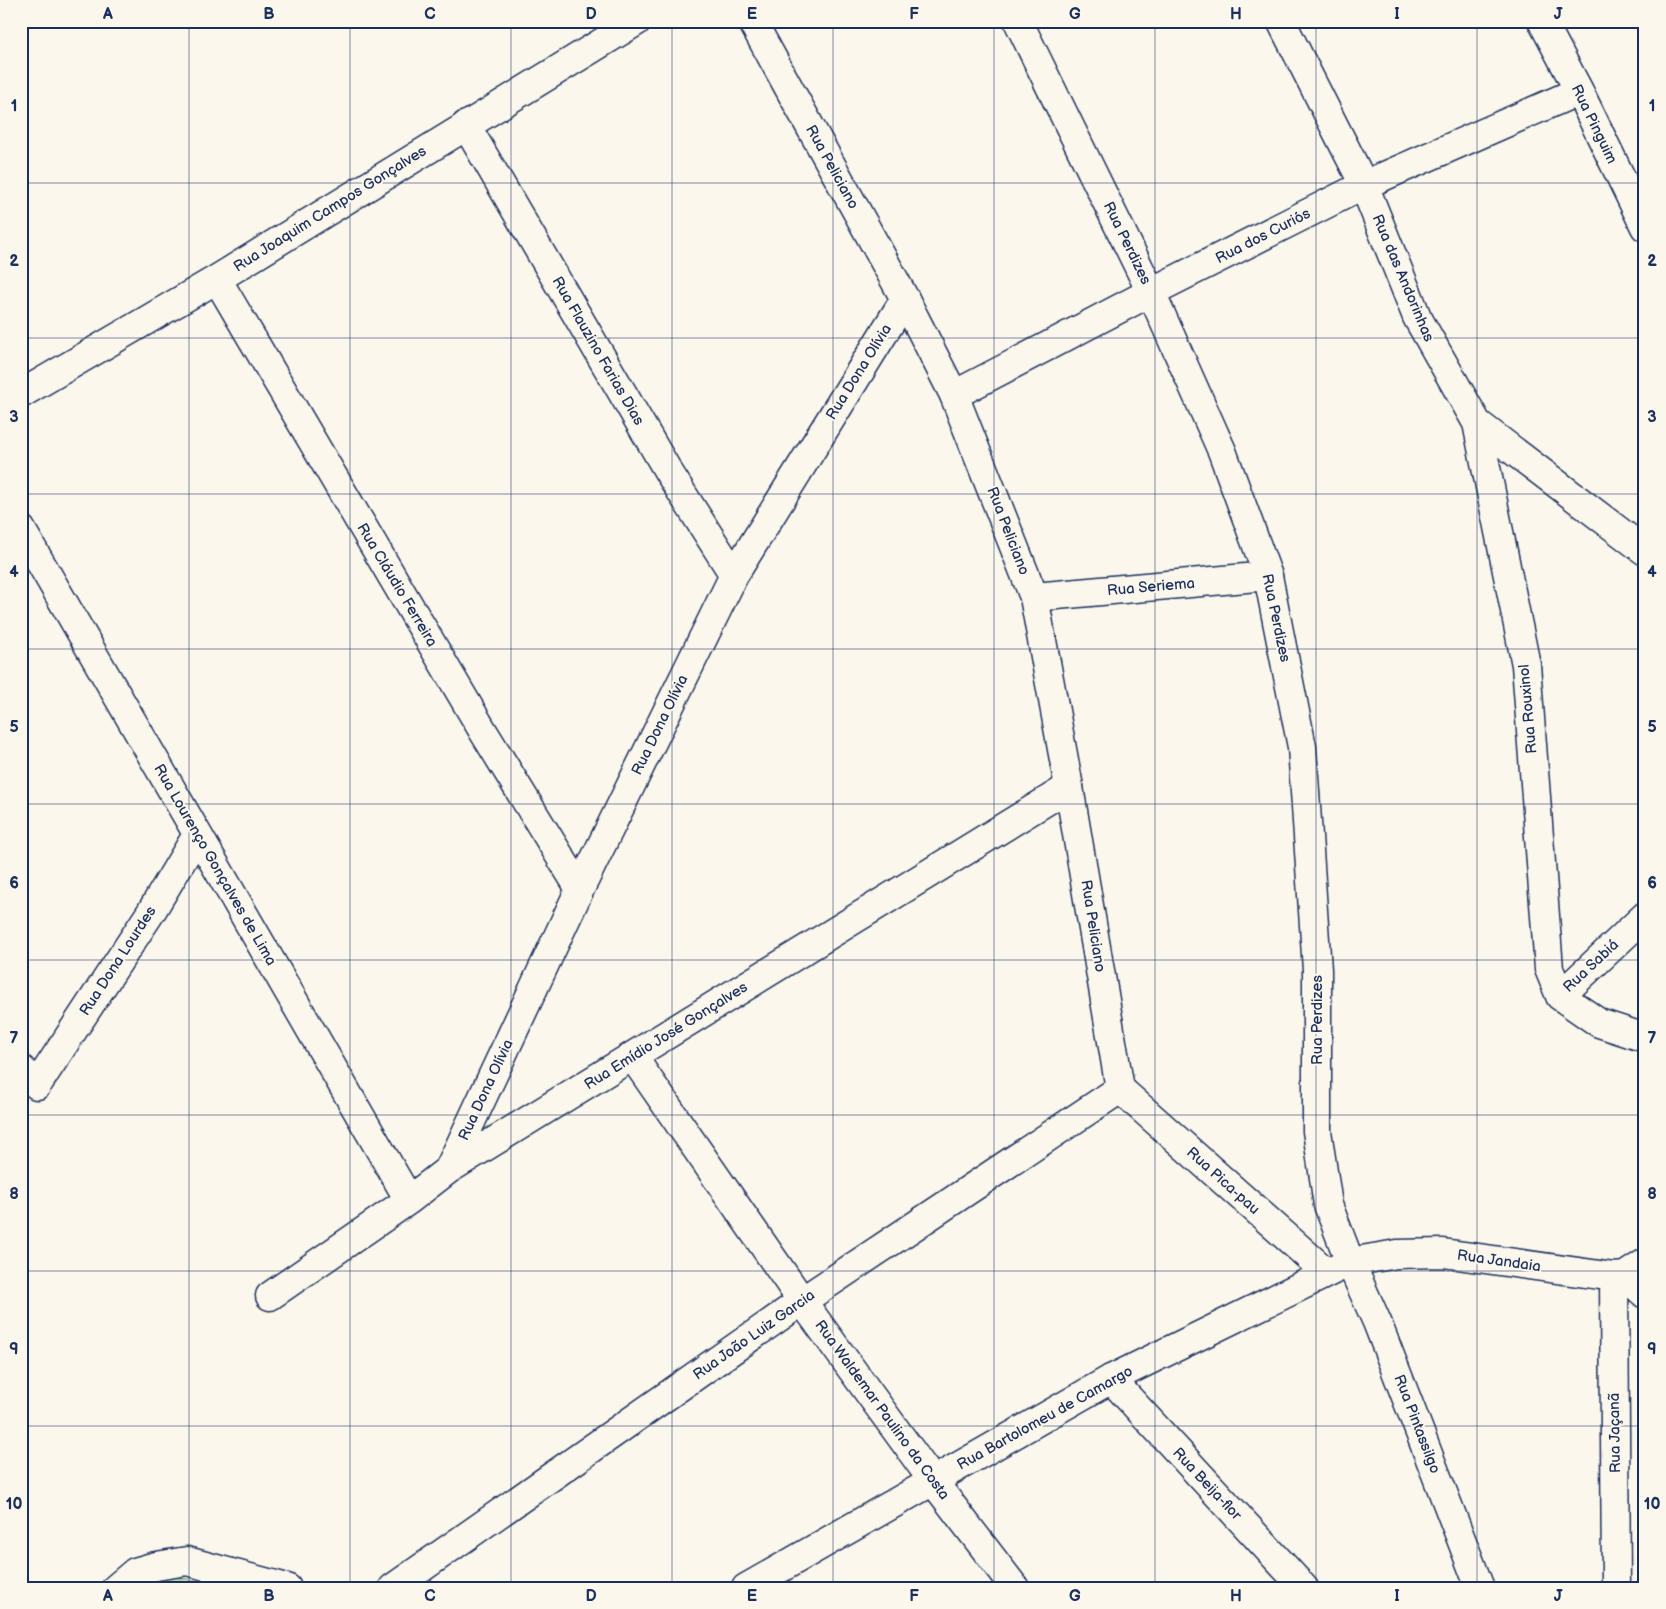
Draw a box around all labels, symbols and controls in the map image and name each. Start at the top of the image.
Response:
text: A [102,5,113,24]
text: B [263,5,275,24]
text: C [424,5,436,24]
text: D [585,5,597,24]
text: E [747,5,757,24]
text: F [909,5,919,24]
text: G [1069,5,1081,24]
text: H [1230,5,1242,24]
text: I [1394,5,1400,24]
text: J [1554,5,1563,24]
street label: Rua Pinguim [1567,81,1621,167]
text: 1 [11,97,17,116]
text: 1 [1649,97,1655,116]
street label: Rua Peliciano [801,122,863,212]
street label: Rua Joaquim Campos Gonçalves [230,141,431,276]
street label: Rua Perdizes [1099,198,1155,288]
street label: Rua dos Curiós [1212,204,1314,268]
street label: Rua das Andorinhas [1368,211,1439,345]
text: 2 [9,252,19,271]
text: 2 [1647,252,1657,271]
street label: Rua Flauzino Farias Dias [548,273,649,429]
street label: Rua Dona Olívia [822,321,896,423]
text: 3 [9,408,19,427]
text: 3 [1647,408,1657,427]
street label: Rua Peliciano [982,484,1034,578]
street label: Rua Cláudio Ferreira [353,520,441,650]
text: 4 [9,563,19,582]
text: 4 [1647,563,1657,582]
street label: Rua Perdizes [1257,572,1295,664]
street label: Rua Seriema [1106,574,1196,600]
street label: Rua Rouxinol [1515,663,1541,755]
street label: Rua Dona Olívia [627,672,693,778]
text: 5 [9,718,19,737]
text: 5 [1647,718,1657,737]
street label: Rua Lourenço Gonçalves de Lima [149,761,281,969]
text: 6 [9,874,19,893]
text: 6 [1647,874,1657,893]
street label: Rua Peliciano [1076,879,1110,973]
street label: Rua Dona Lourdes [76,902,161,1019]
street label: Rua Sabiá [1559,935,1623,997]
street label: Rua Perdizes [1308,975,1327,1065]
street label: Rua Emídio José Gonçalves [581,977,752,1094]
text: 7 [10,1029,19,1048]
text: 7 [1648,1029,1657,1048]
street label: Rua Dona Olívia [454,1036,518,1144]
street label: Rua Pica-pau [1182,1143,1264,1219]
text: 8 [9,1185,19,1204]
text: 8 [1647,1185,1657,1204]
street label: Rua Jandaia [1456,1246,1542,1276]
street label: Rua João Luiz Garcia [689,1286,819,1384]
street label: Rua Waldemar Paulino da Costa [810,1317,954,1503]
text: 9 [9,1340,19,1359]
text: 9 [1647,1340,1657,1359]
street label: Rua Bartolomeu de Camargo [954,1362,1136,1474]
street label: Rua Pintassilgo [1389,1372,1445,1476]
street label: Rua Jaçanã [1605,1393,1625,1473]
street label: Rua Beija-flor [1168,1444,1246,1525]
text: 10 [6,1495,22,1514]
text: 10 [1644,1495,1660,1514]
text: A [102,1587,113,1606]
text: B [263,1587,275,1606]
text: C [424,1587,436,1606]
text: D [585,1587,597,1606]
text: E [747,1587,757,1606]
text: F [909,1587,919,1606]
text: G [1069,1587,1081,1606]
text: H [1230,1587,1242,1606]
text: I [1394,1587,1400,1606]
text: J [1554,1587,1563,1606]

